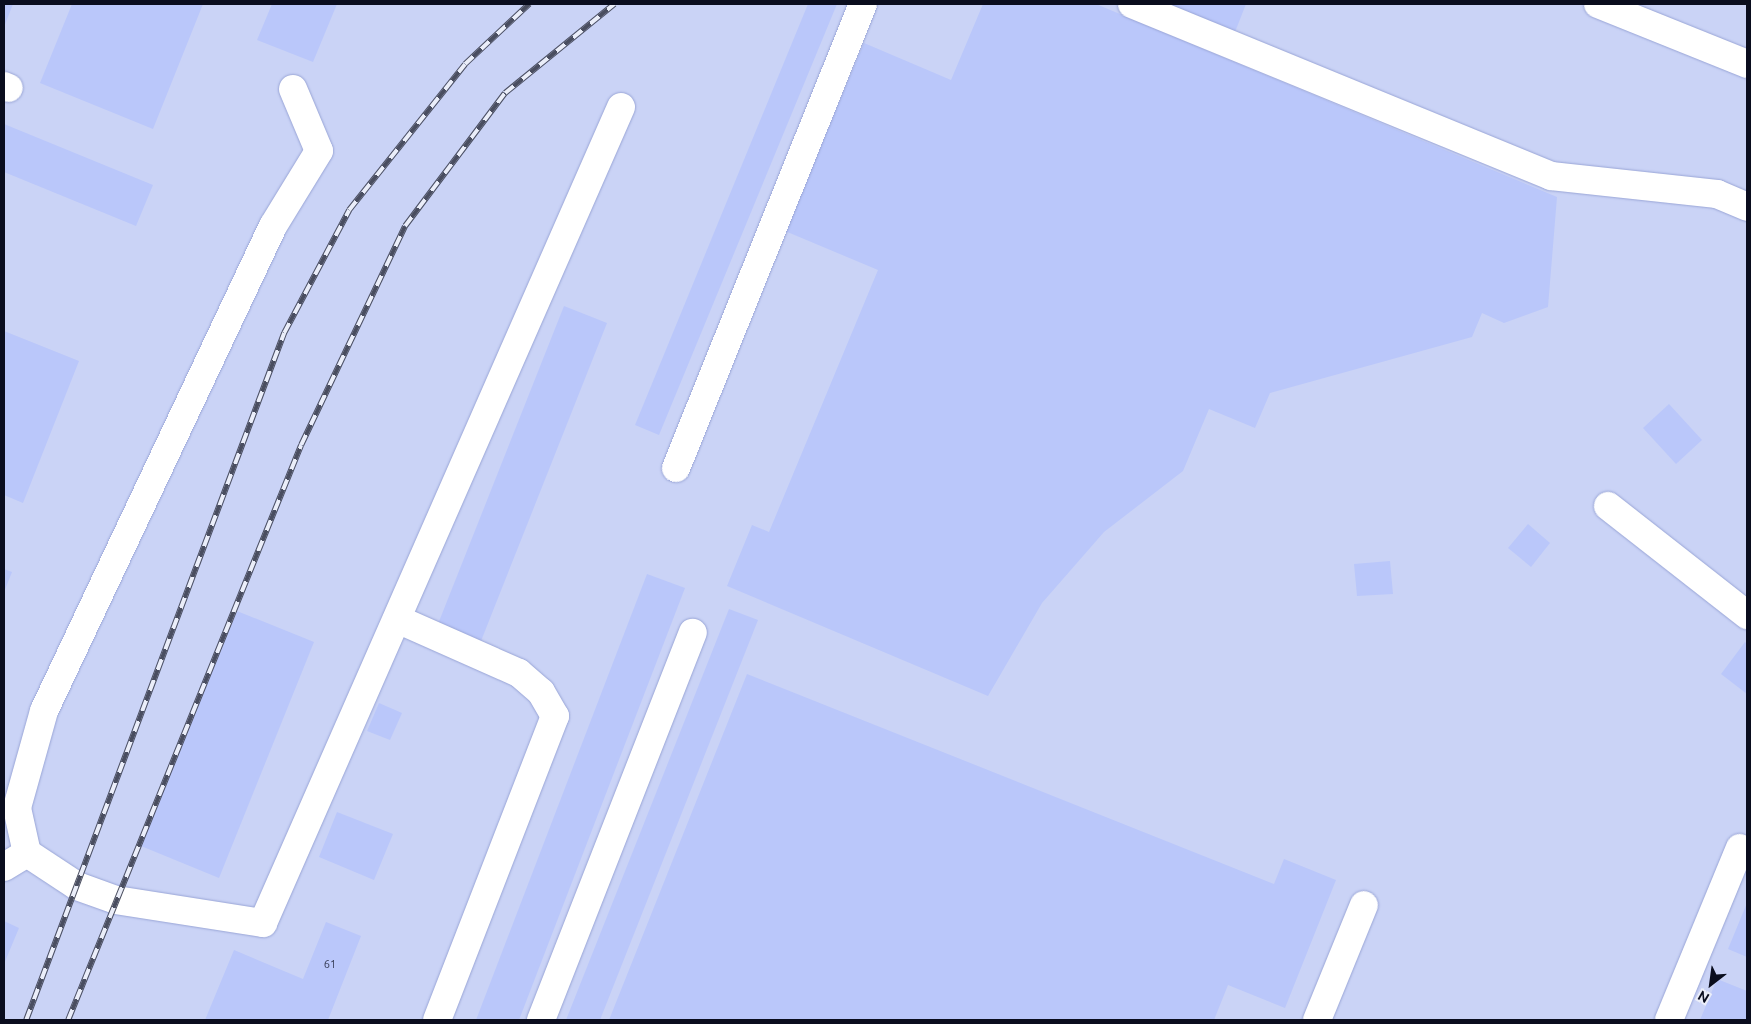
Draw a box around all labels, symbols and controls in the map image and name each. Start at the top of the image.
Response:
house number: 61 [324,957,336,971]
north arrow [1686,959,1736,1009]
text: N [1695,987,1712,1007]

